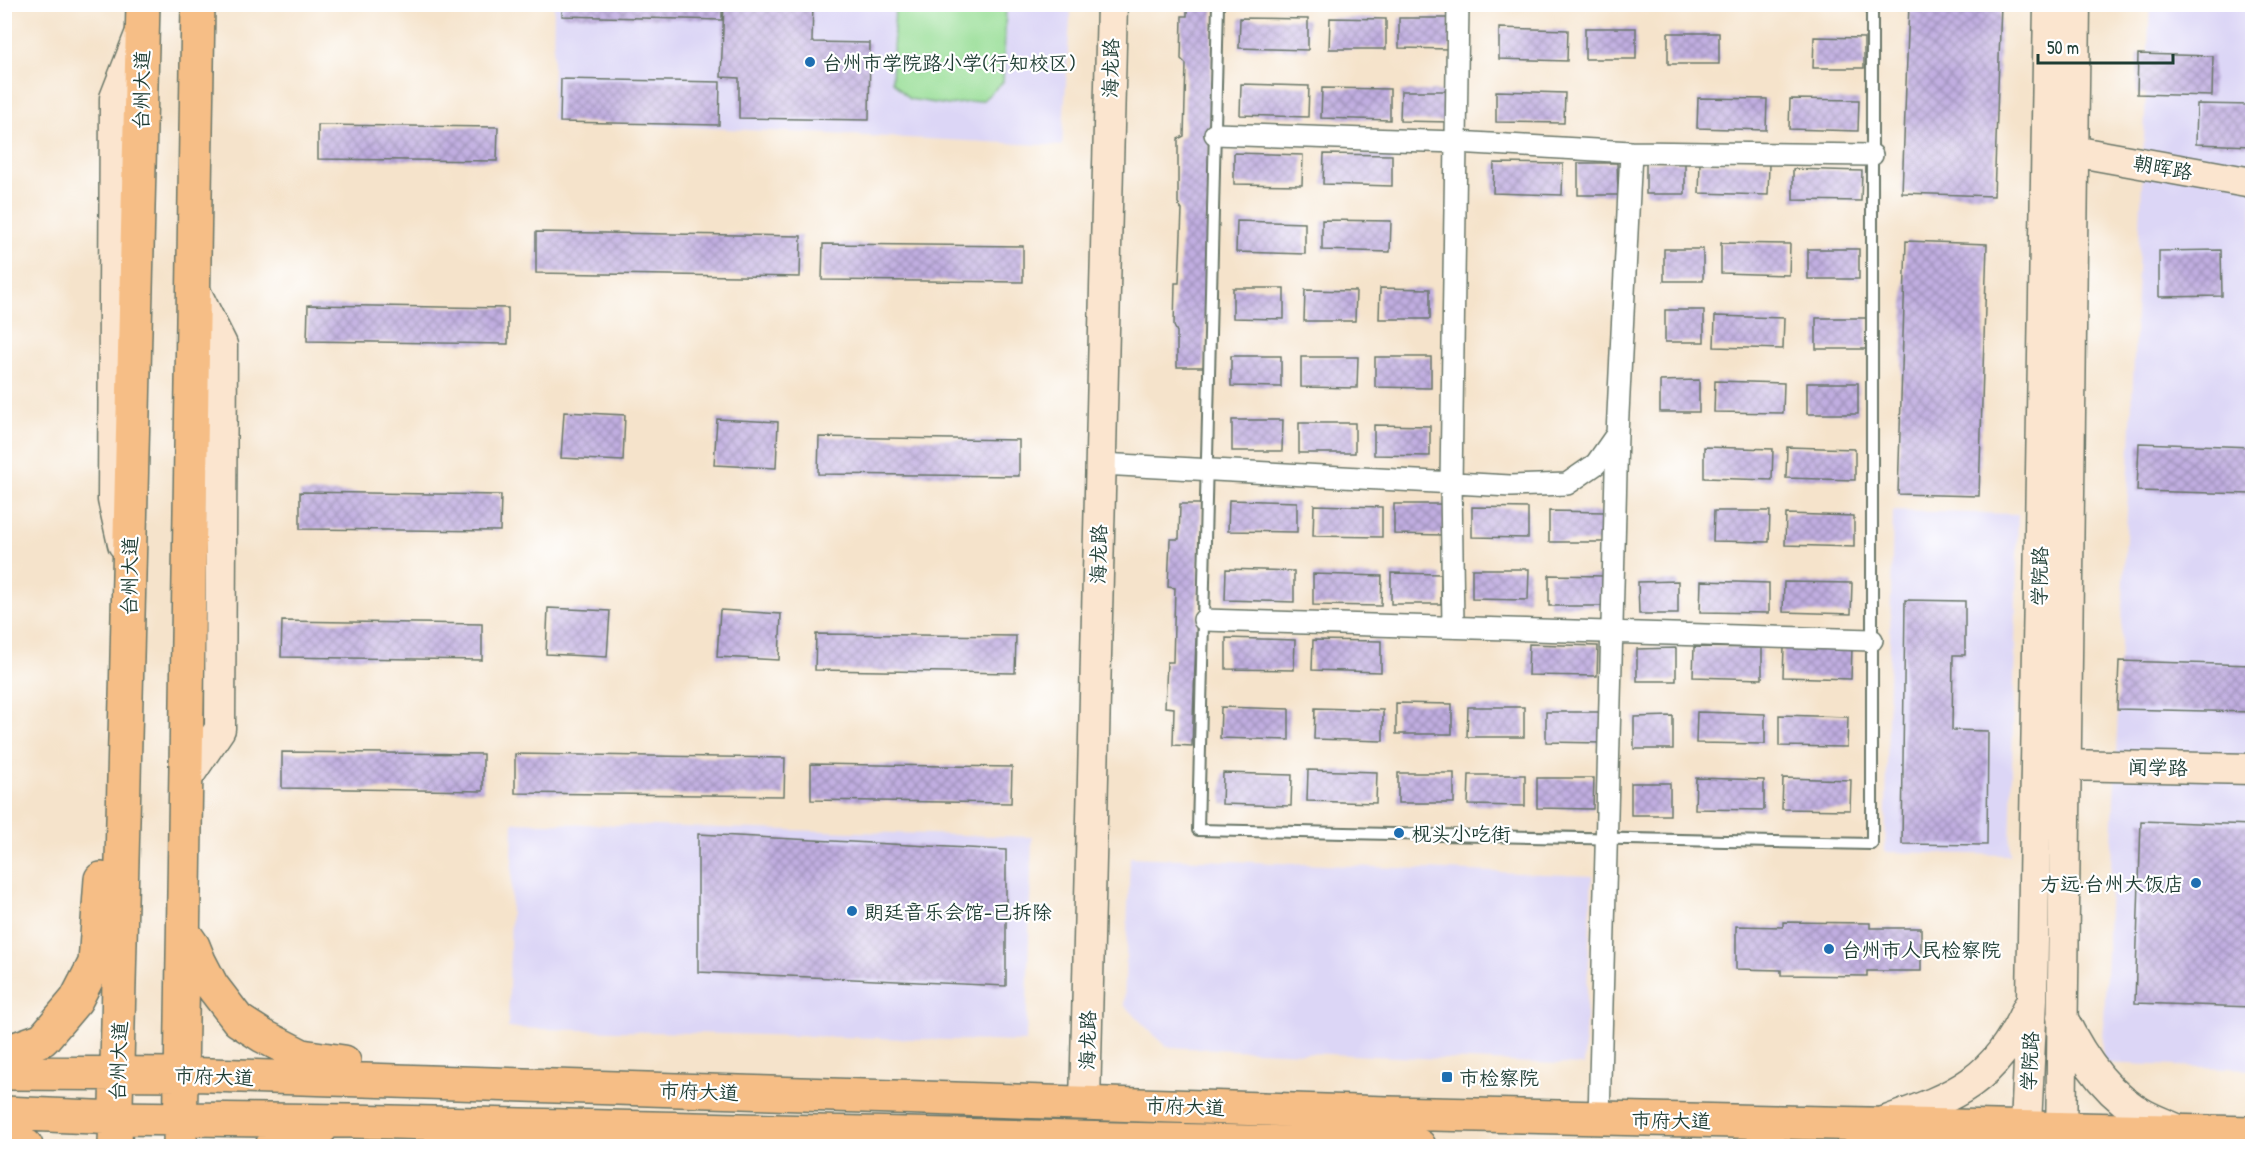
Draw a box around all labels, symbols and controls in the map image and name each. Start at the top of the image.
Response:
scale bar [2038,27,2173,65]
text: 50 m [2047,35,2079,60]
street label: 海龙路 [1096,37,1124,98]
place label: 台州市学院路小学(行知校区) [822,49,1076,76]
street label: 台州大道 [127,50,155,130]
marker: 台州市学院路小学(行知校区) [803,55,817,69]
street label: 朝晖路 [2131,148,2196,186]
street label: 海龙路 [1084,523,1112,584]
street label: 台州大道 [115,536,143,616]
street label: 学院路 [2025,545,2053,606]
street label: 闻学路 [2128,753,2189,781]
place label: 枧头小吃街 [1411,820,1511,847]
marker: 枧头小吃街 [1392,826,1406,840]
place label: 方远·台州大饭店 [2040,870,2184,897]
marker: 方远·台州大饭店 [2189,876,2203,890]
place label: 朗廷音乐会馆-已拆除 [864,898,1052,925]
marker: 朗廷音乐会馆-已拆除 [845,904,859,918]
place label: 台州市人民检察院 [1841,936,2001,963]
marker: 台州市人民检察院 [1822,942,1836,956]
street label: 海龙路 [1073,1009,1101,1070]
street label: 台州大道 [103,1021,133,1101]
street label: 学院路 [2014,1029,2044,1092]
street label: 市府大道 [174,1061,254,1091]
place label: 市检察院 [1459,1064,1539,1091]
marker: 市检察院 [1440,1070,1454,1084]
street label: 市府大道 [659,1076,739,1106]
street label: 市府大道 [1145,1091,1225,1121]
street label: 市府大道 [1631,1106,1711,1134]

